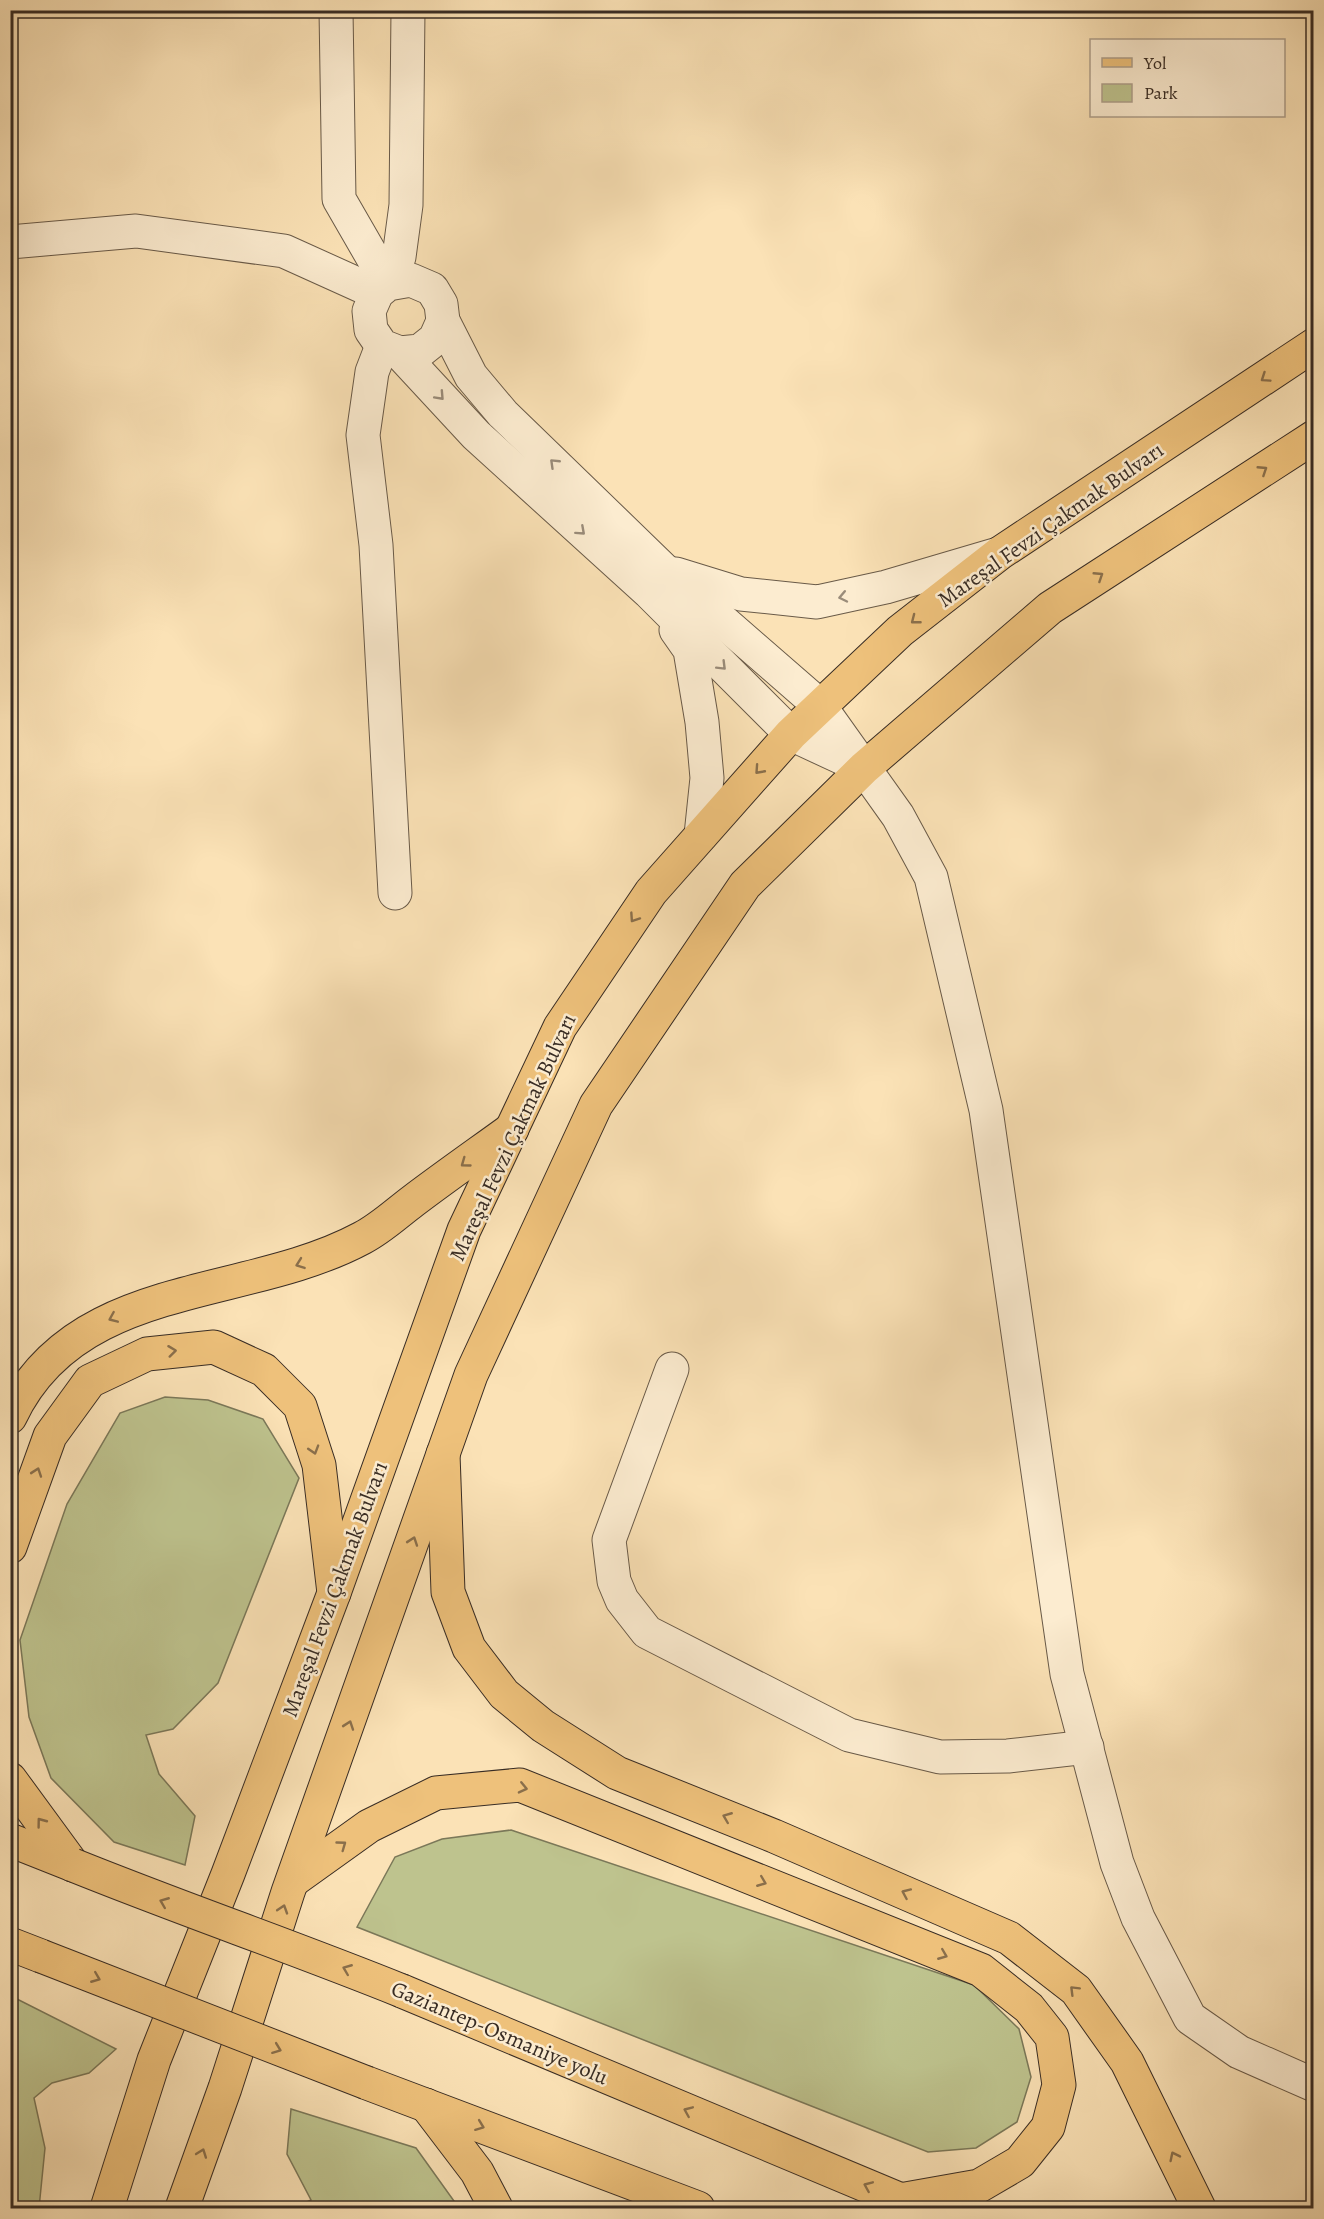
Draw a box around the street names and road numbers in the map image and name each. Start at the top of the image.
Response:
street label: Mareşal Fevzi Çakmak Bulvarı [932,435,1170,614]
street label: Mareşal Fevzi Çakmak Bulvarı [442,1009,583,1266]
street label: Mareşal Fevzi Çakmak Bulvarı [275,1458,395,1721]
street label: Gaziantep-Osmaniye yolu [387,1974,613,2092]

